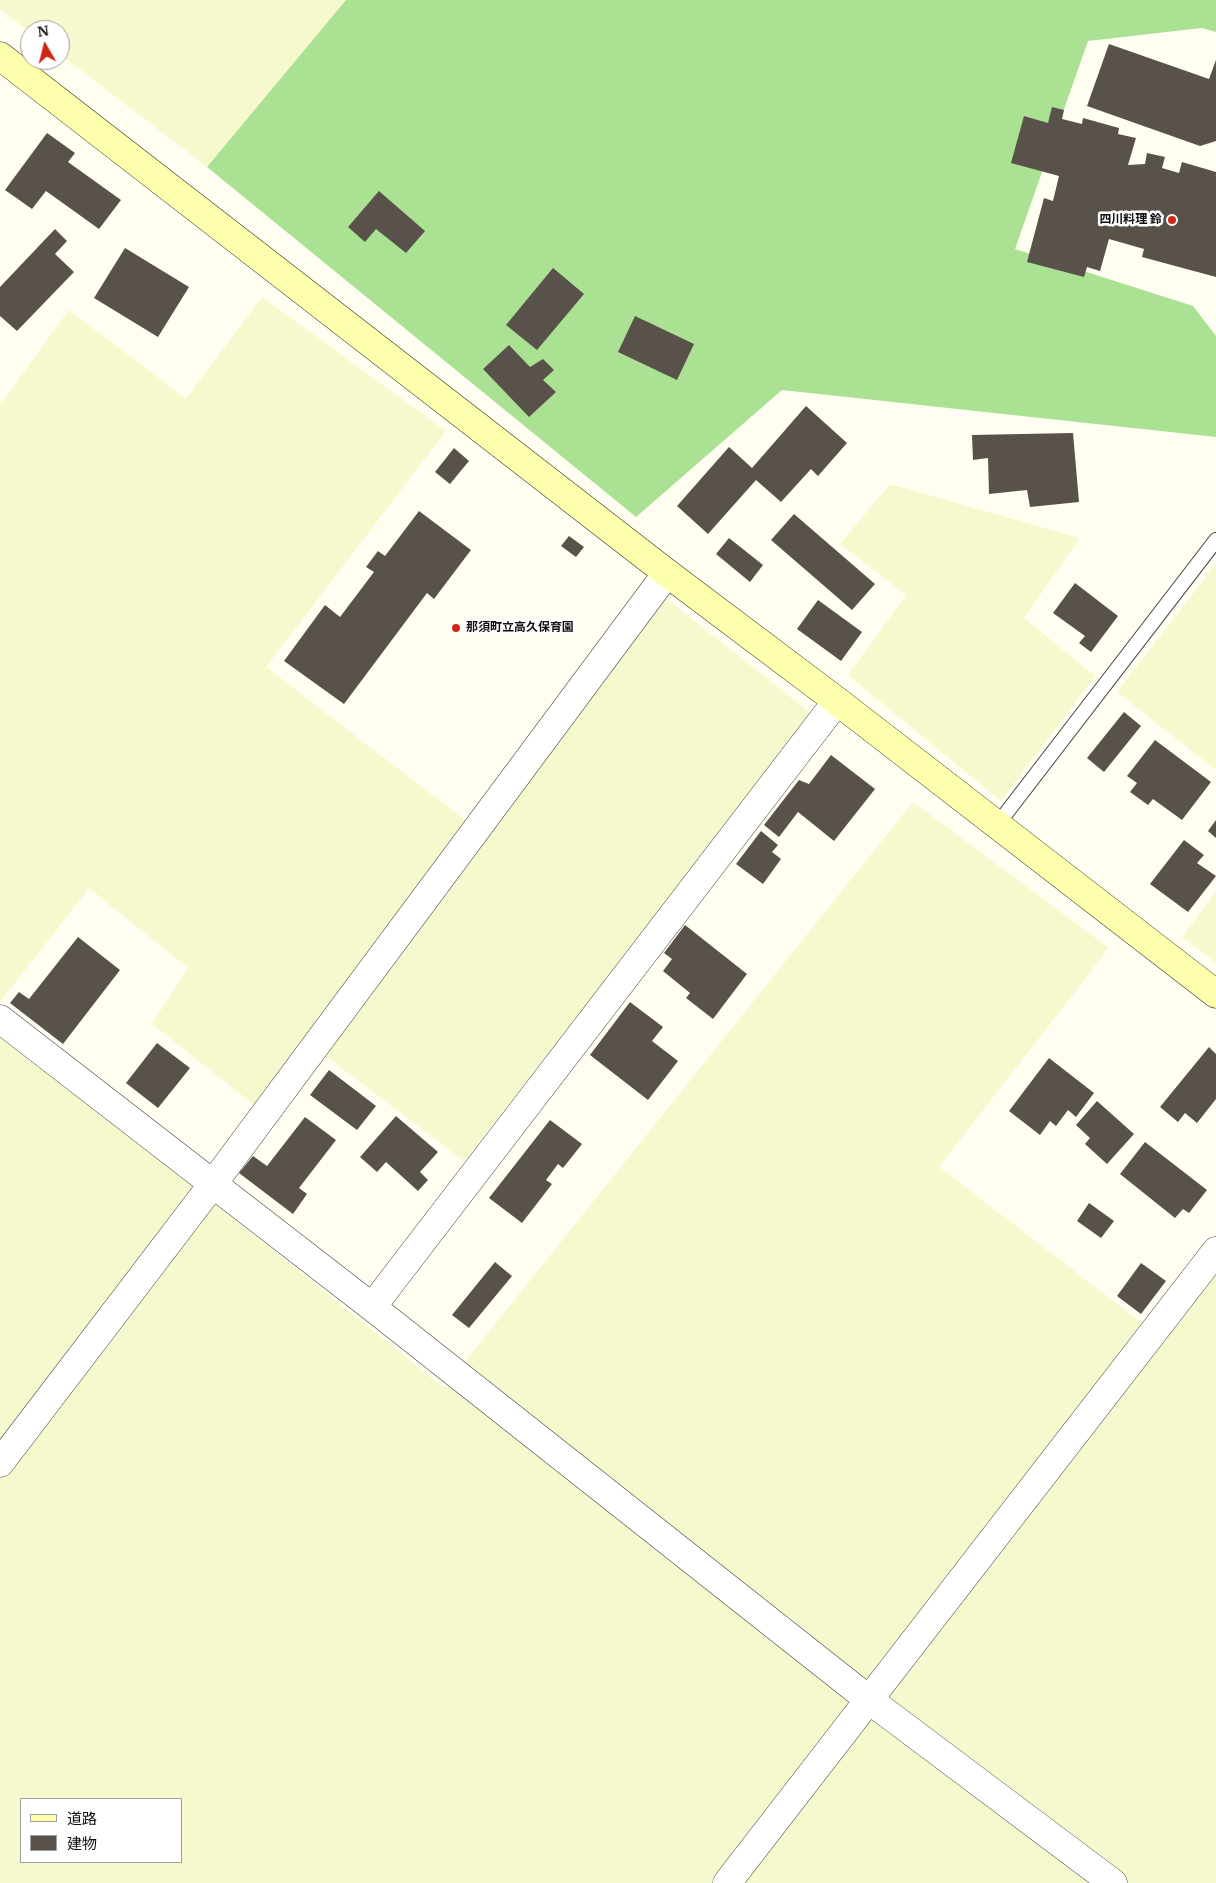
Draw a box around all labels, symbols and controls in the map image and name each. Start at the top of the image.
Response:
north arrow [20,20,70,70]
text: N [36,21,50,41]
place label: 四川料理 鈴 [1099,213,1162,227]
marker: 四川料理 鈴 [1166,214,1178,226]
place label: 那須町立高久保育園 [466,621,574,635]
marker: 那須町立高久保育園 [450,622,462,634]
legend [20,1798,182,1863]
text: 道路 [67,1809,97,1828]
text: 建物 [67,1834,97,1853]

